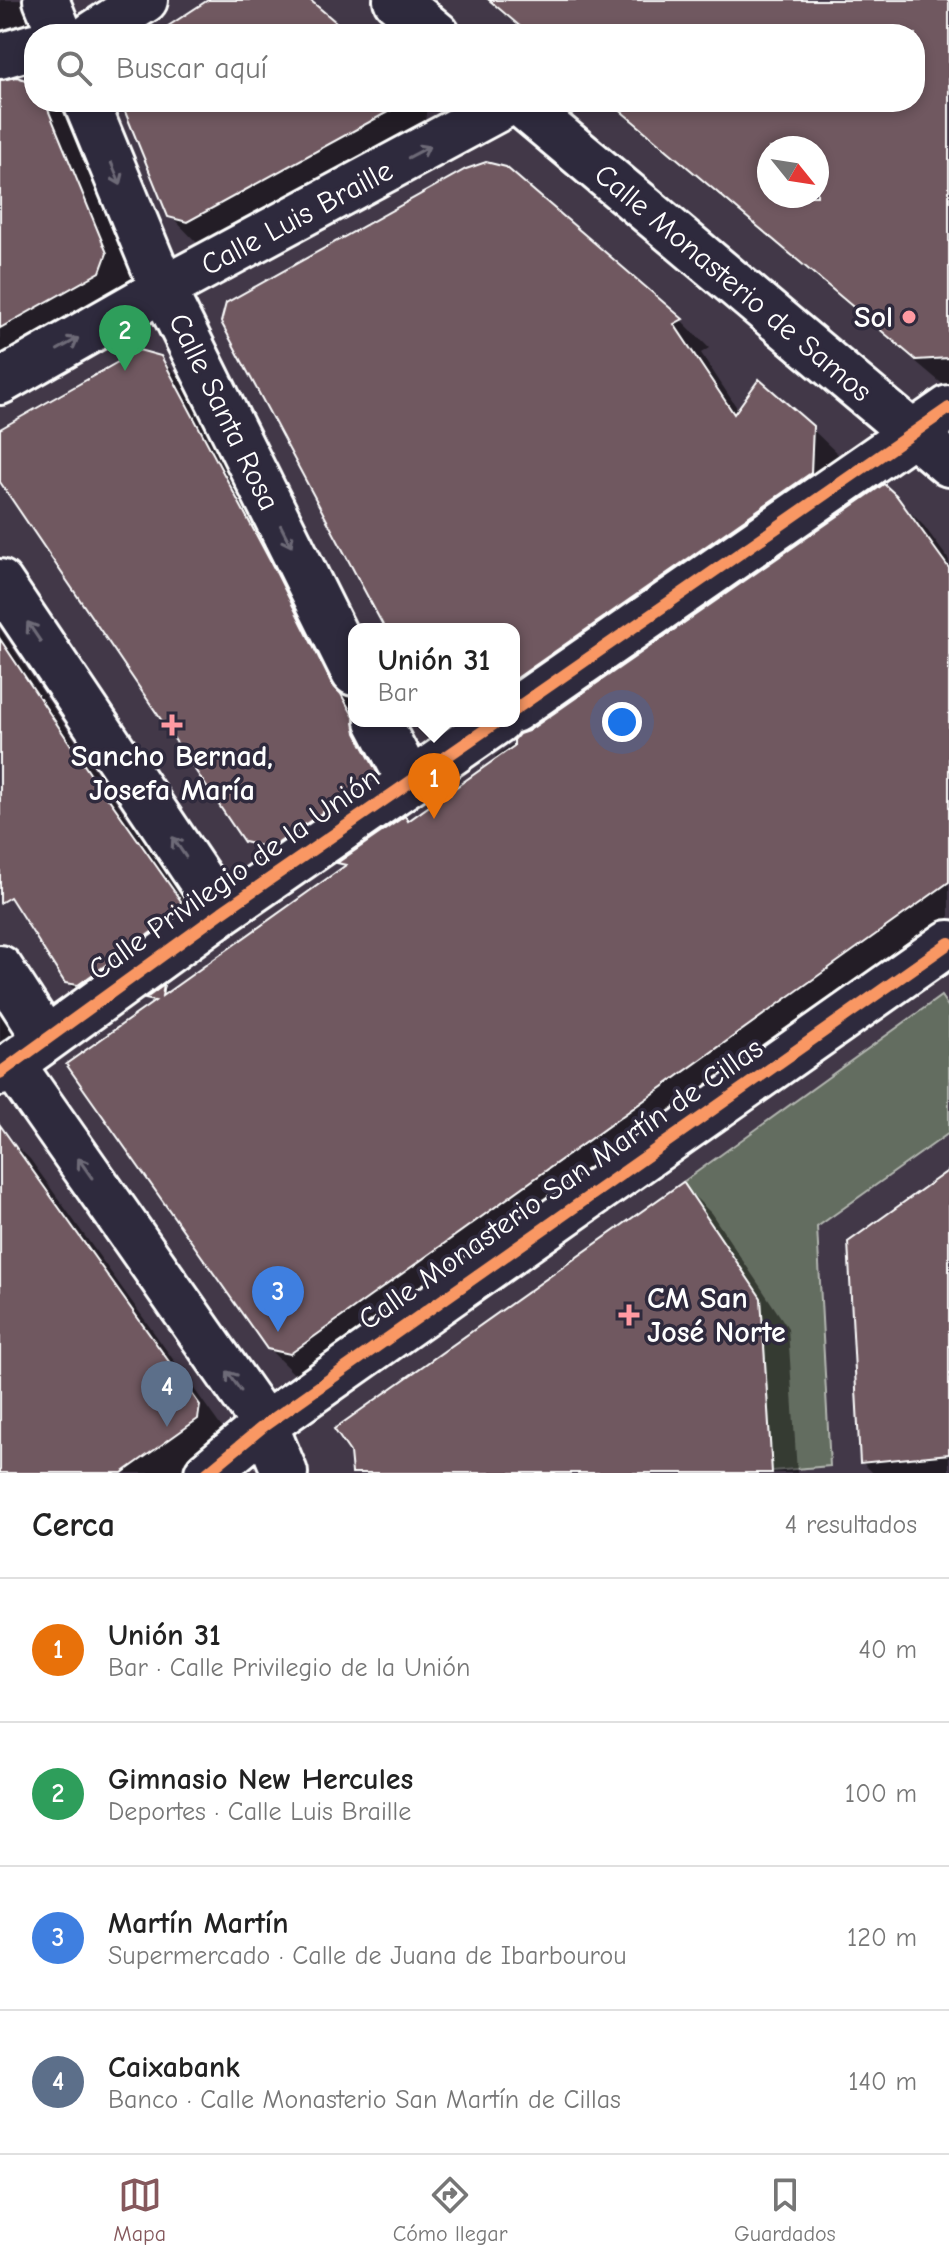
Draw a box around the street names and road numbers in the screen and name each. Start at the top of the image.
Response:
street label: Calle Luis Braille [195,153,399,283]
street label: Calle Monasterio de Samos [587,157,879,409]
street label: Calle Santa Rosa [161,308,287,516]
street label: Calle Privilegio de la Unión [82,760,386,988]
street label: Calle Monasterio San Martín de Cillas [352,1030,770,1338]

